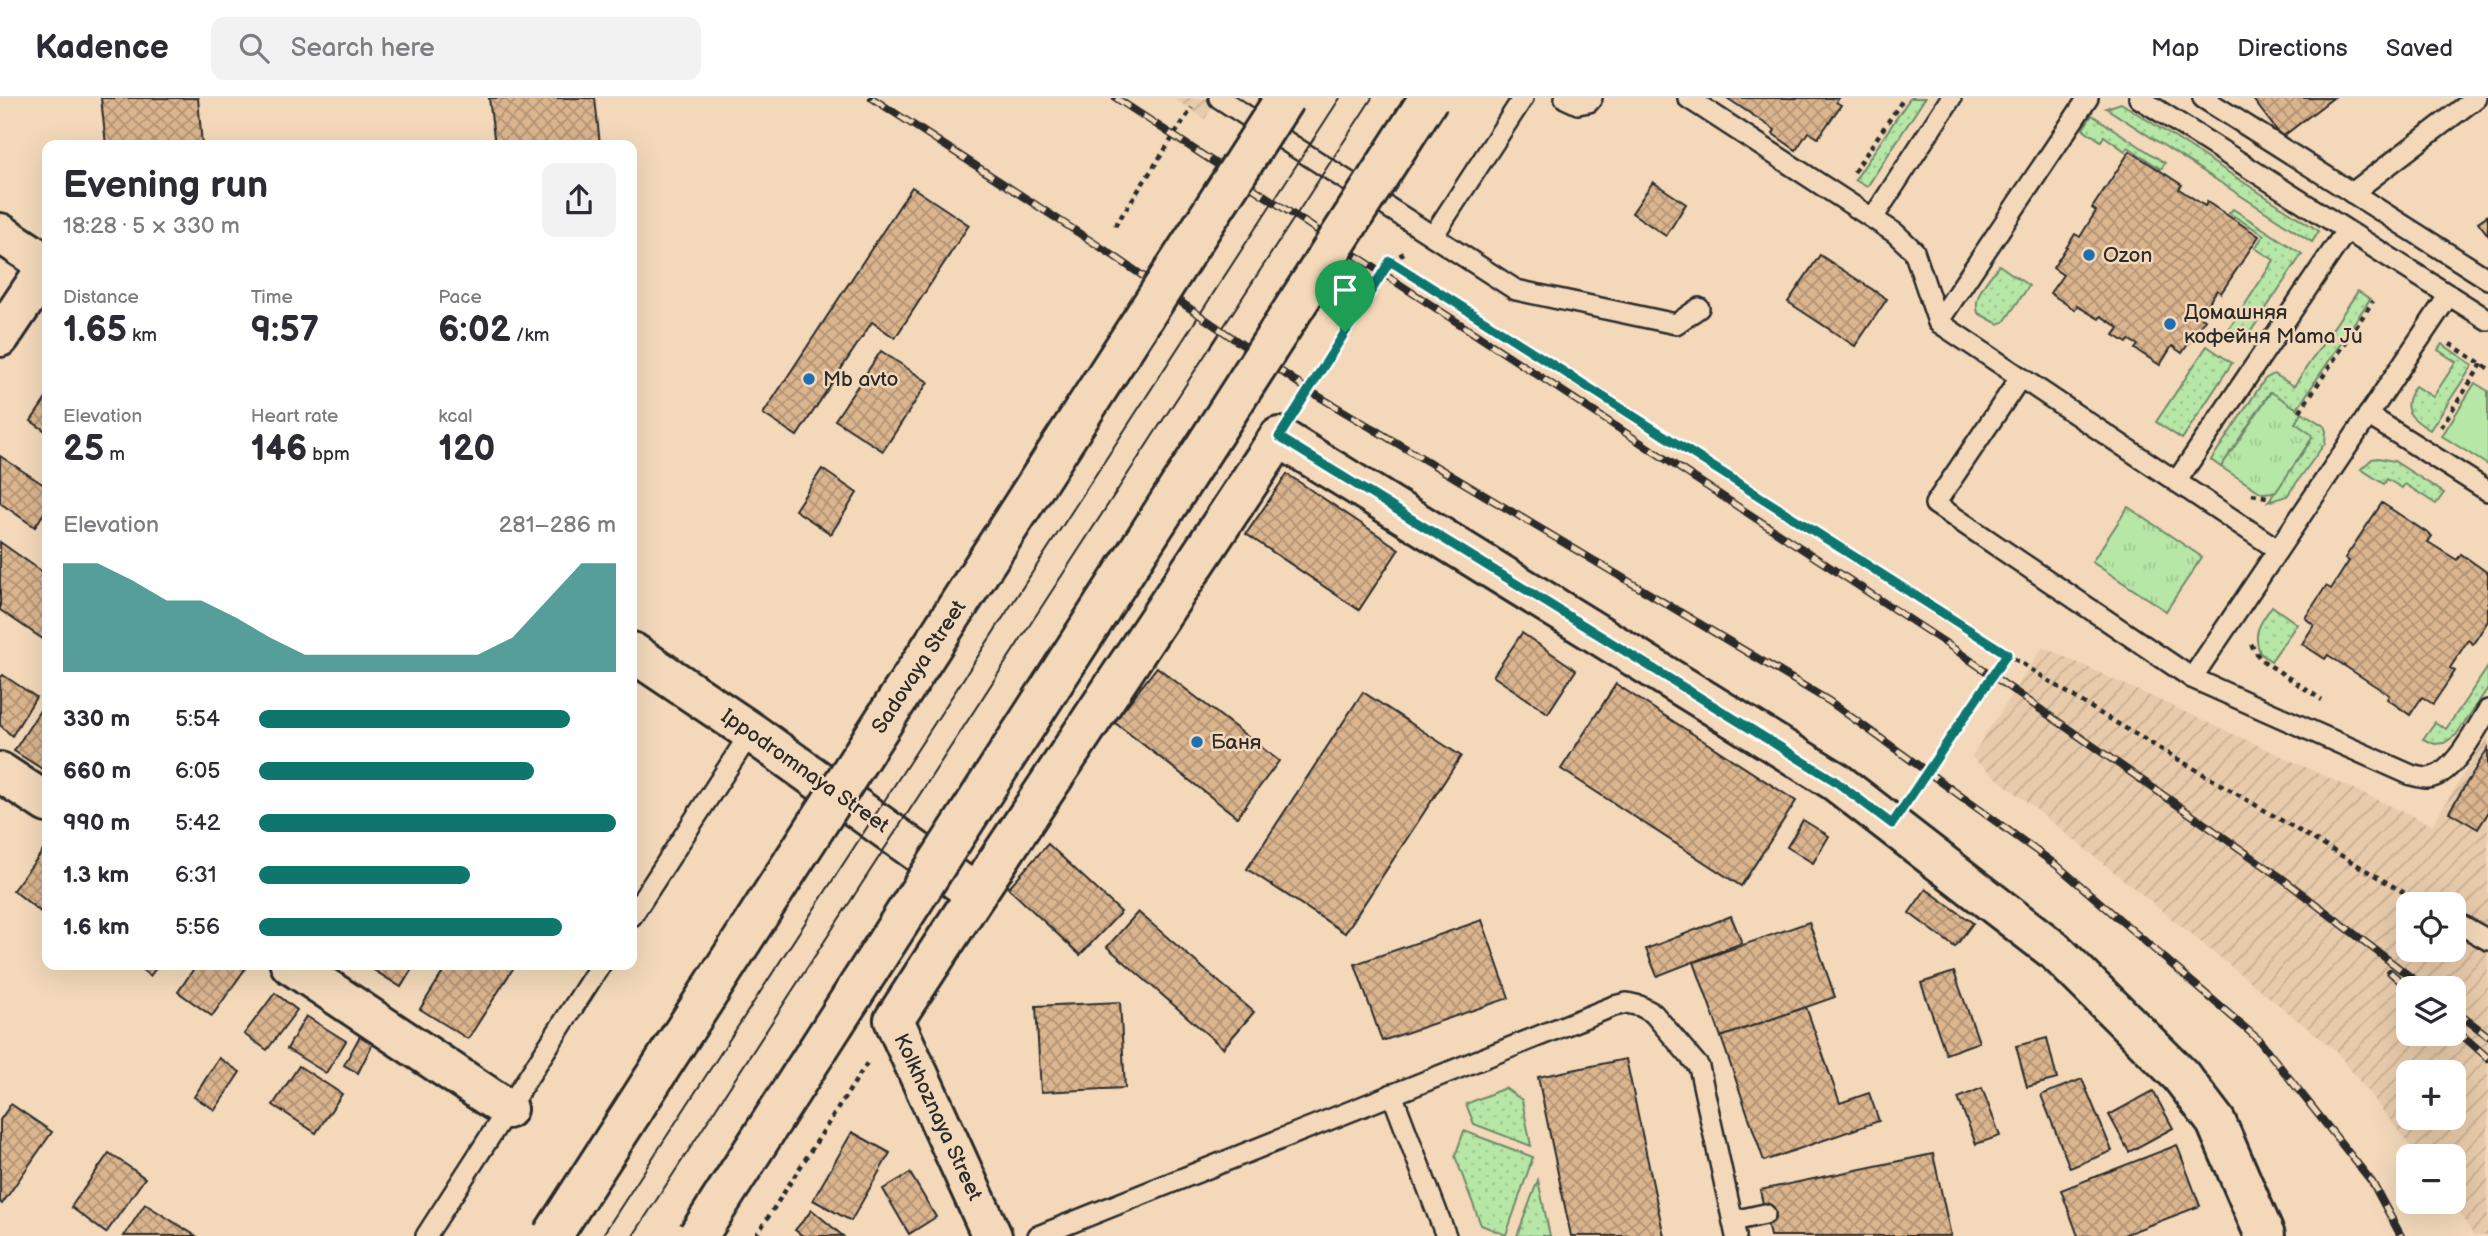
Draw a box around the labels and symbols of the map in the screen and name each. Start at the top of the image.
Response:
place label: Ozon [2103,243,2152,268]
marker: Ozon [2081,247,2097,263]
pin [1315,260,1375,332]
place label: Домашняя кофейня Mama Ju [2184,300,2363,349]
marker: Домашняя кофейня Mama Ju [2162,316,2178,332]
place label: Mb avto [823,367,898,392]
marker: Mb avto [801,371,817,387]
street label: Sadovaya Street [867,595,972,738]
street label: Ippodromnaya Street [716,704,894,839]
place label: Баня [1211,730,1262,755]
marker: Баня [1189,734,1205,750]
street label: Kolkhoznaya Street [888,1030,988,1205]

